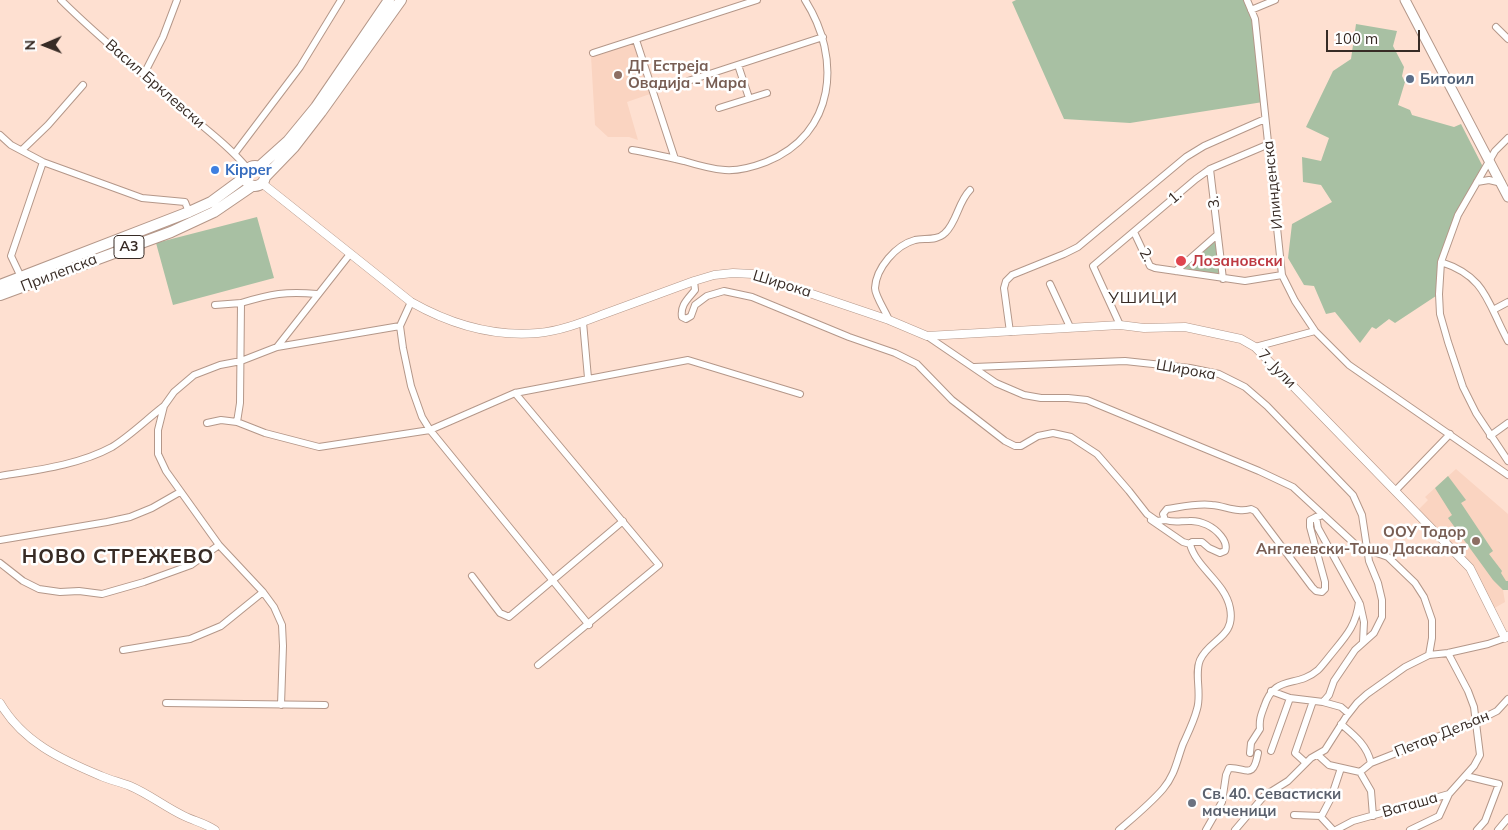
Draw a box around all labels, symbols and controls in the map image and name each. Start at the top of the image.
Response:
north arrow [20,20,70,70]
scale bar [1328,20,1422,52]
text: 100 m [1334,29,1378,48]
street label: Васил Брклевски [102,36,208,132]
text: N [21,40,39,51]
place label: ДГ Естреја Овадија - Мара [628,57,747,92]
marker: ДГ Естреја Овадија - Мара [612,69,624,81]
place label: Битоил [1420,70,1474,88]
marker: Битоил [1404,73,1416,85]
street label: Илинденска [1259,140,1287,230]
place label: Kipper [225,161,272,179]
marker: Kipper [209,164,221,176]
street label: 1. [1164,186,1186,208]
street label: 3. [1204,195,1224,209]
road number: A3 [114,236,144,258]
street label: 2. [1135,245,1157,265]
street label: Прилепска [18,250,100,296]
place label: Лозановски [1192,252,1283,270]
marker: Лозановски [1174,254,1188,268]
street label: Широка [751,267,813,301]
district label: УШИЦИ [1108,288,1178,308]
street label: 7. Јули [1254,346,1300,392]
street label: Широка [1155,356,1217,384]
place label: ООУ Тодор Ангелевски-Тошо Даскалот [1256,523,1466,558]
marker: ООУ Тодор Ангелевски-Тошо Даскалот [1470,535,1482,547]
district label: НОВО СТРЕЖЕВО [20,545,216,569]
street label: Петар Дељан [1392,707,1492,761]
place label: Св. 40. Севастиски маченици [1202,785,1341,820]
street label: Ваташа [1380,789,1440,821]
marker: Св. 40. Севастиски маченици [1186,797,1198,809]

